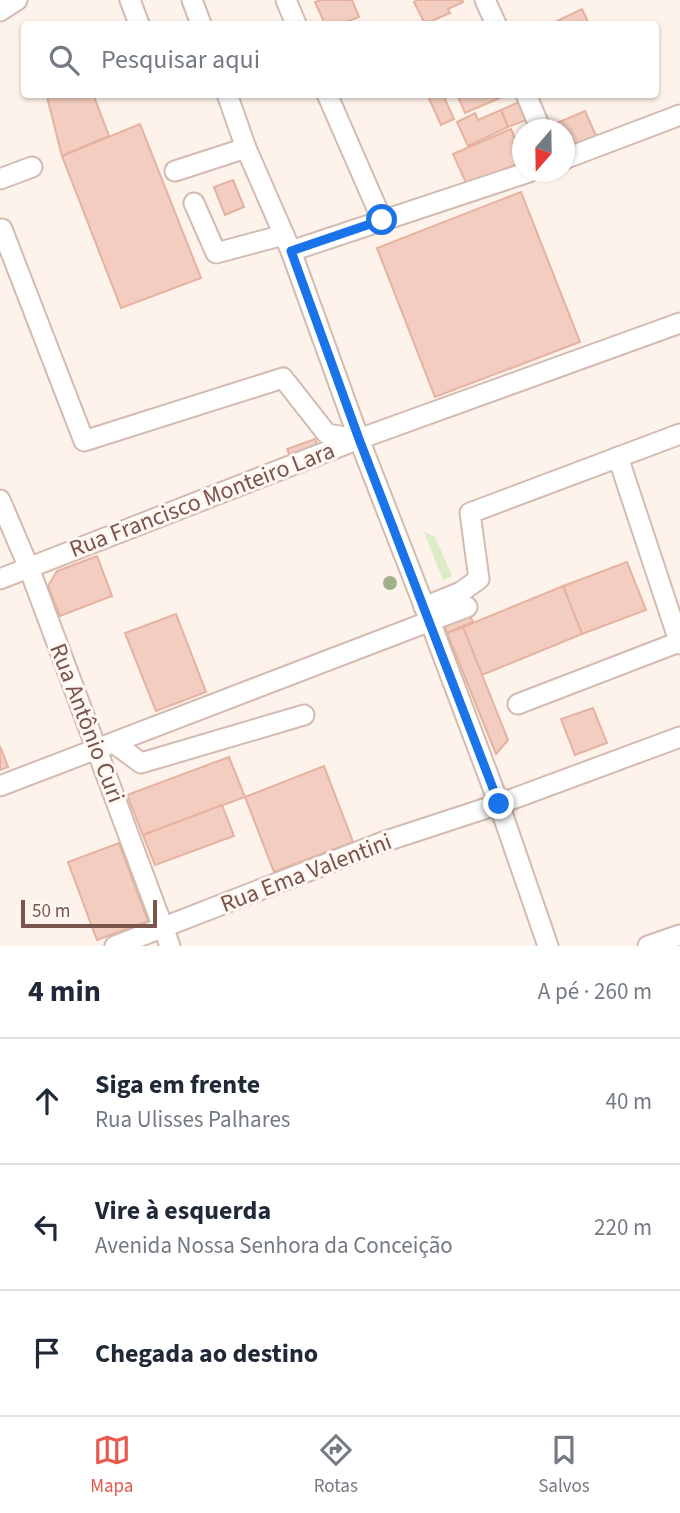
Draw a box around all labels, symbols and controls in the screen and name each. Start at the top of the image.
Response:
search box [21,21,659,98]
icon: search [45,41,83,79]
text: Pesquisar aqui [101,41,260,78]
north arrow [512,119,575,182]
route start [366,204,397,235]
street label: Rua Francisco Monteiro Lara [64,433,340,567]
street label: Rua Antônio Curi [41,638,133,808]
route end [483,788,514,819]
street label: Rua Ema Valentini [215,824,397,922]
scale bar [21,897,158,929]
text: 50 m [32,898,70,925]
text: 4 min [28,970,101,1013]
text: A pé · 260 m [538,975,652,1008]
text: Siga em frente [95,1066,260,1103]
icon: ahead [28,1082,66,1120]
text: 40 m [605,1085,652,1118]
text: Rua Ulisses Palhares [95,1103,290,1136]
text: Vire à esquerda [95,1192,271,1229]
icon: left [28,1208,66,1246]
text: 220 m [594,1211,652,1244]
text: Avenida Nossa Senhora da Conceição [95,1229,453,1262]
icon: arrive [28,1334,66,1372]
text: Chegada ao destino [95,1335,318,1372]
tab: Mapa [90,1431,133,1500]
tab: Rotas [314,1431,358,1500]
tab: Salvos [538,1431,590,1500]

